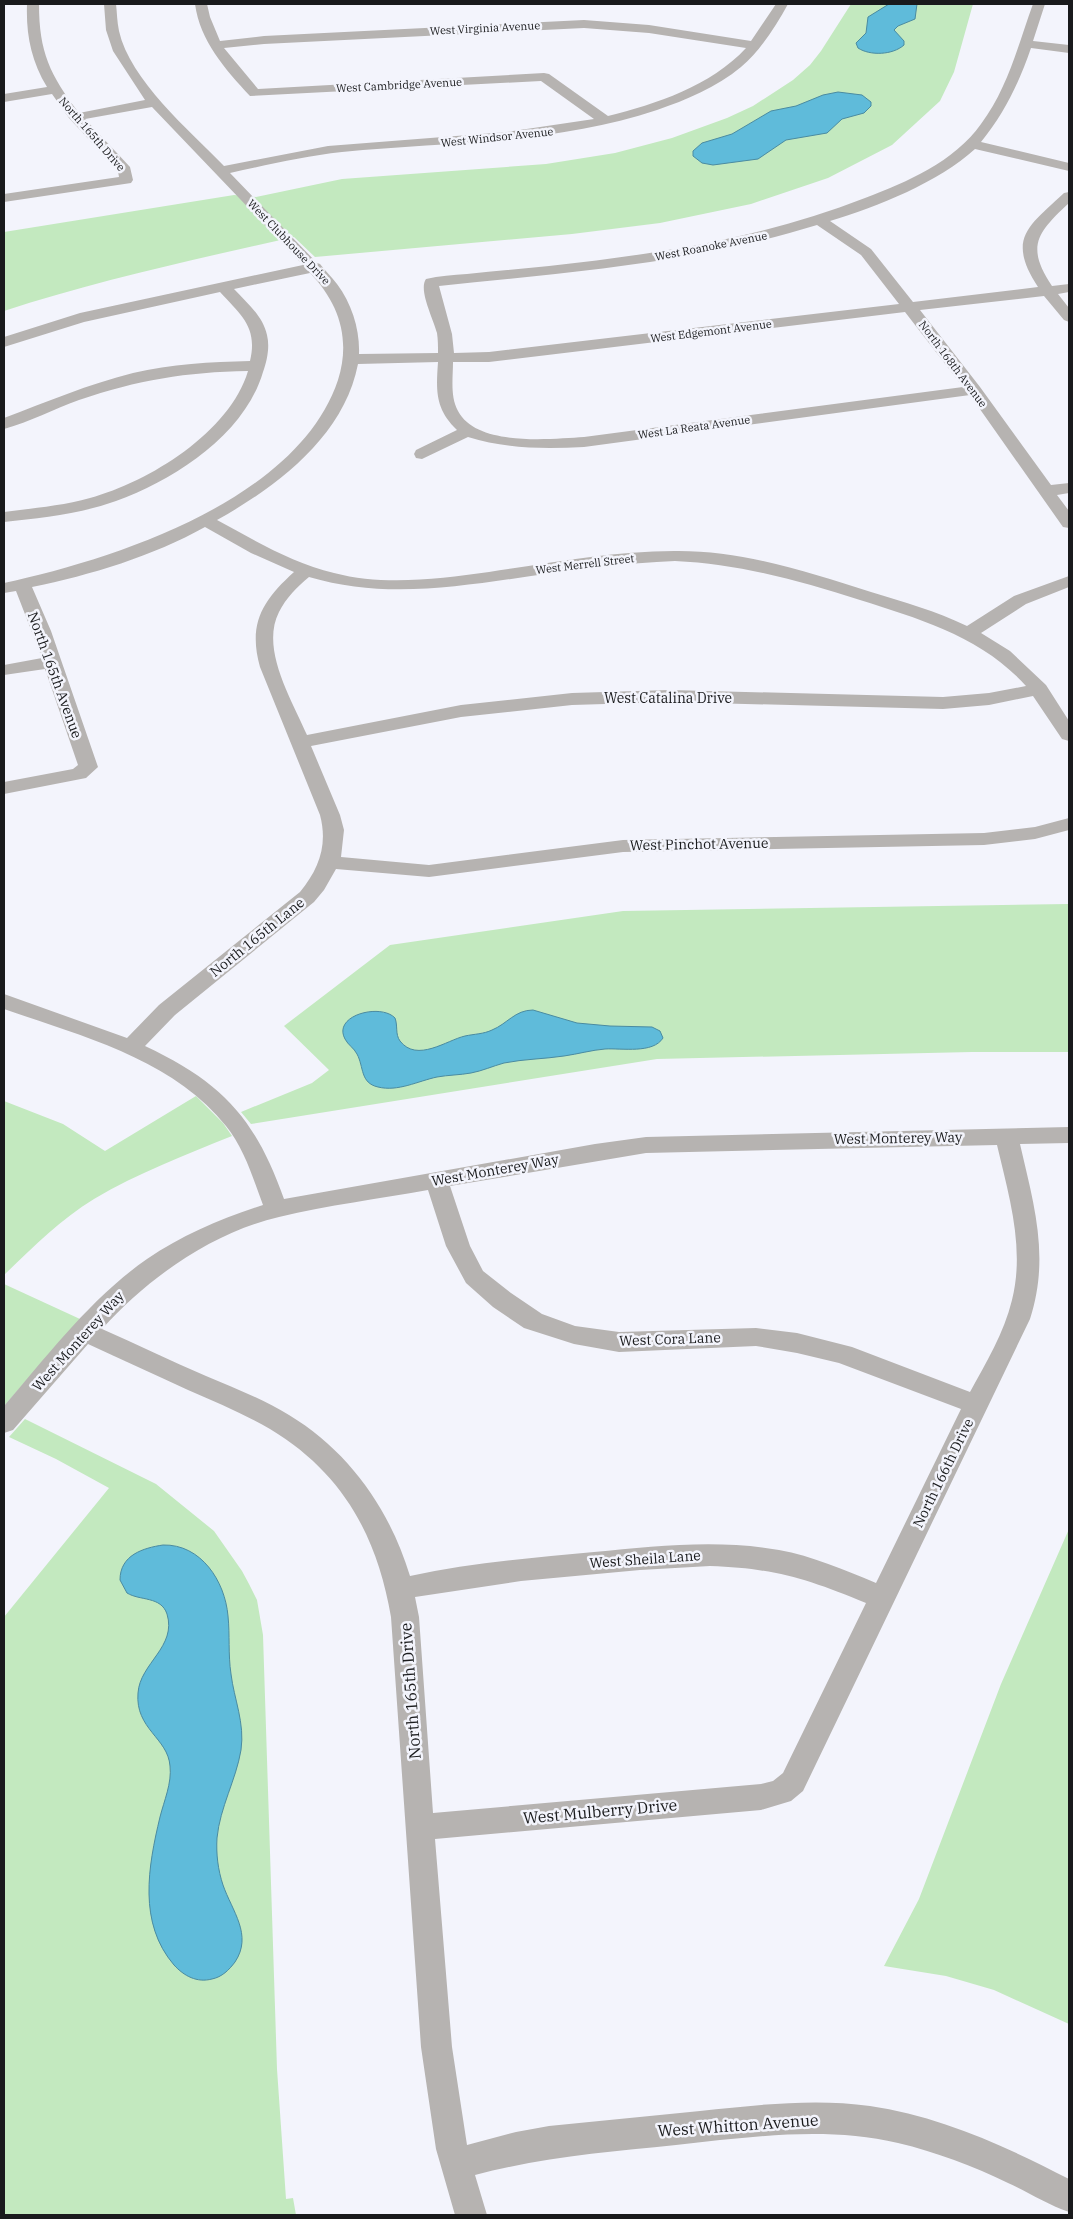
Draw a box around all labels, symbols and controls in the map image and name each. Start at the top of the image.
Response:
street label: West Virginia Avenue [430,18,541,38]
street label: West Cambridge Avenue [336,75,462,95]
street label: North 165th Drive [56,94,128,174]
street label: West Windsor Avenue [440,124,554,150]
street label: West Clubhouse Drive [245,196,333,288]
street label: West Roanoke Avenue [654,228,768,264]
street label: West Edgemont Avenue [650,317,773,345]
street label: North 168th Avenue [916,318,990,410]
street label: West La Reata Avenue [637,412,751,442]
street label: West Merrell Street [535,551,635,577]
street label: North 165th Avenue [24,609,86,741]
street label: West Catalina Drive [604,689,732,707]
street label: West Pinchot Avenue [629,834,769,854]
street label: North 165th Lane [206,893,308,981]
street label: West Monterey Way [833,1128,963,1148]
street label: West Monterey Way [430,1150,561,1190]
street label: West Monterey Way [28,1287,128,1395]
street label: West Cora Lane [619,1328,721,1350]
street label: North 166th Drive [909,1415,977,1531]
street label: West Sheila Lane [589,1546,701,1572]
street label: North 165th Drive [395,1622,425,1760]
street label: West Mulberry Drive [522,1794,678,1828]
street label: West Whitton Avenue [657,2109,819,2141]

